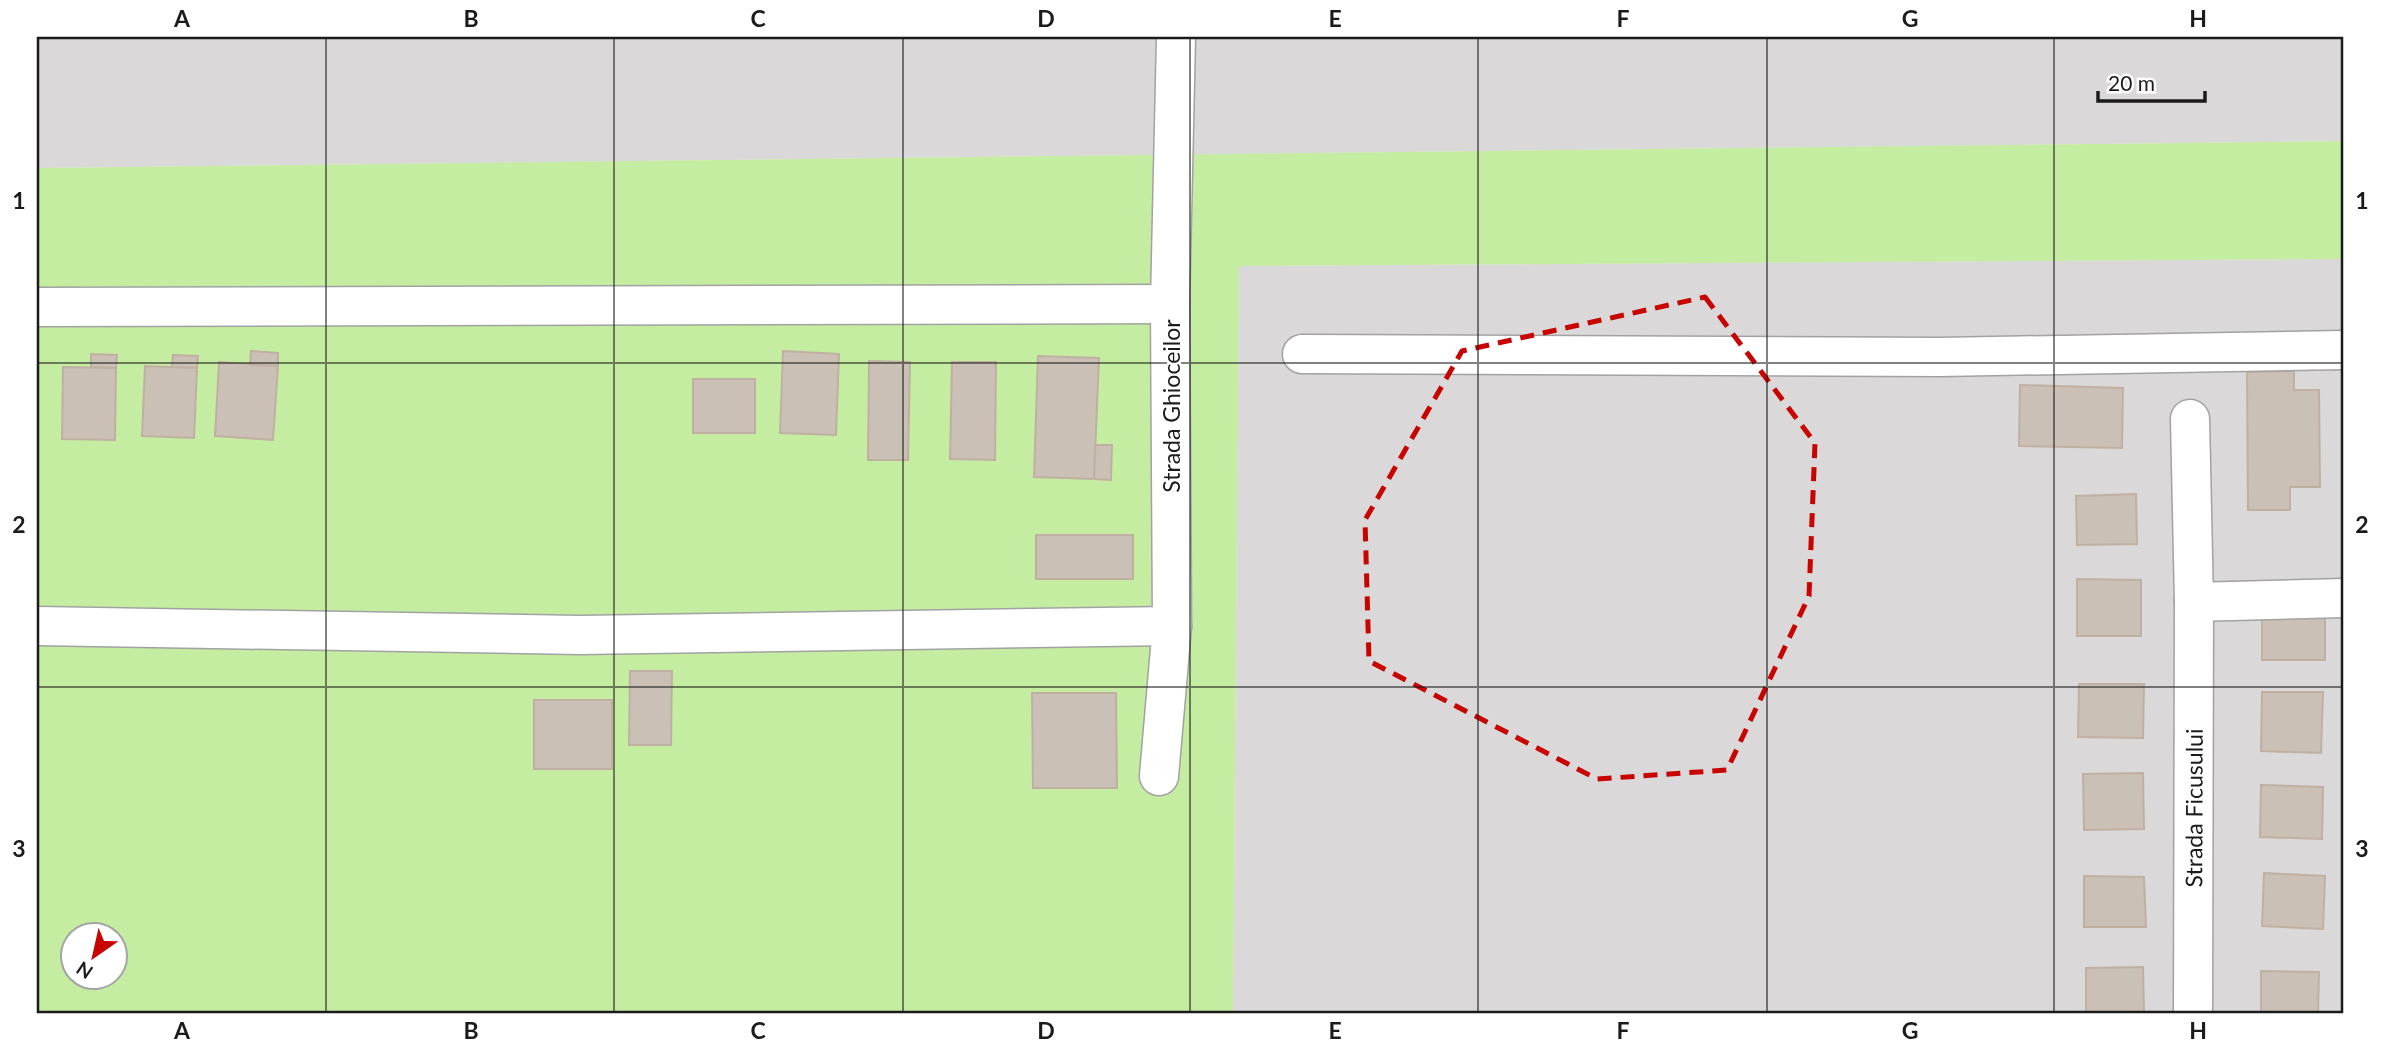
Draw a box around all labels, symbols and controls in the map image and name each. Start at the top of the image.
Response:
text: A [173,4,191,32]
text: B [463,4,479,32]
text: C [750,4,766,32]
text: D [1037,4,1055,32]
text: E [1328,4,1342,32]
text: F [1616,4,1630,32]
text: G [1902,4,1918,32]
text: H [2189,4,2207,32]
scale bar [2098,60,2204,104]
text: 20 m [2108,70,2155,95]
text: 1 [12,186,26,214]
text: 1 [2355,186,2369,214]
street label: Strada Ghioceilor [1157,319,1185,493]
text: 2 [12,510,26,538]
text: 2 [2355,510,2369,538]
street label: Strada Ficusului [2179,728,2208,888]
text: 3 [12,834,26,862]
text: 3 [2355,834,2369,862]
north arrow [60,920,130,990]
text: N [72,957,97,984]
text: A [173,1016,191,1044]
text: B [463,1016,479,1044]
text: C [750,1016,766,1044]
text: D [1037,1016,1055,1044]
text: E [1328,1016,1342,1044]
text: F [1616,1016,1630,1044]
text: G [1902,1016,1918,1044]
text: H [2189,1016,2207,1044]

